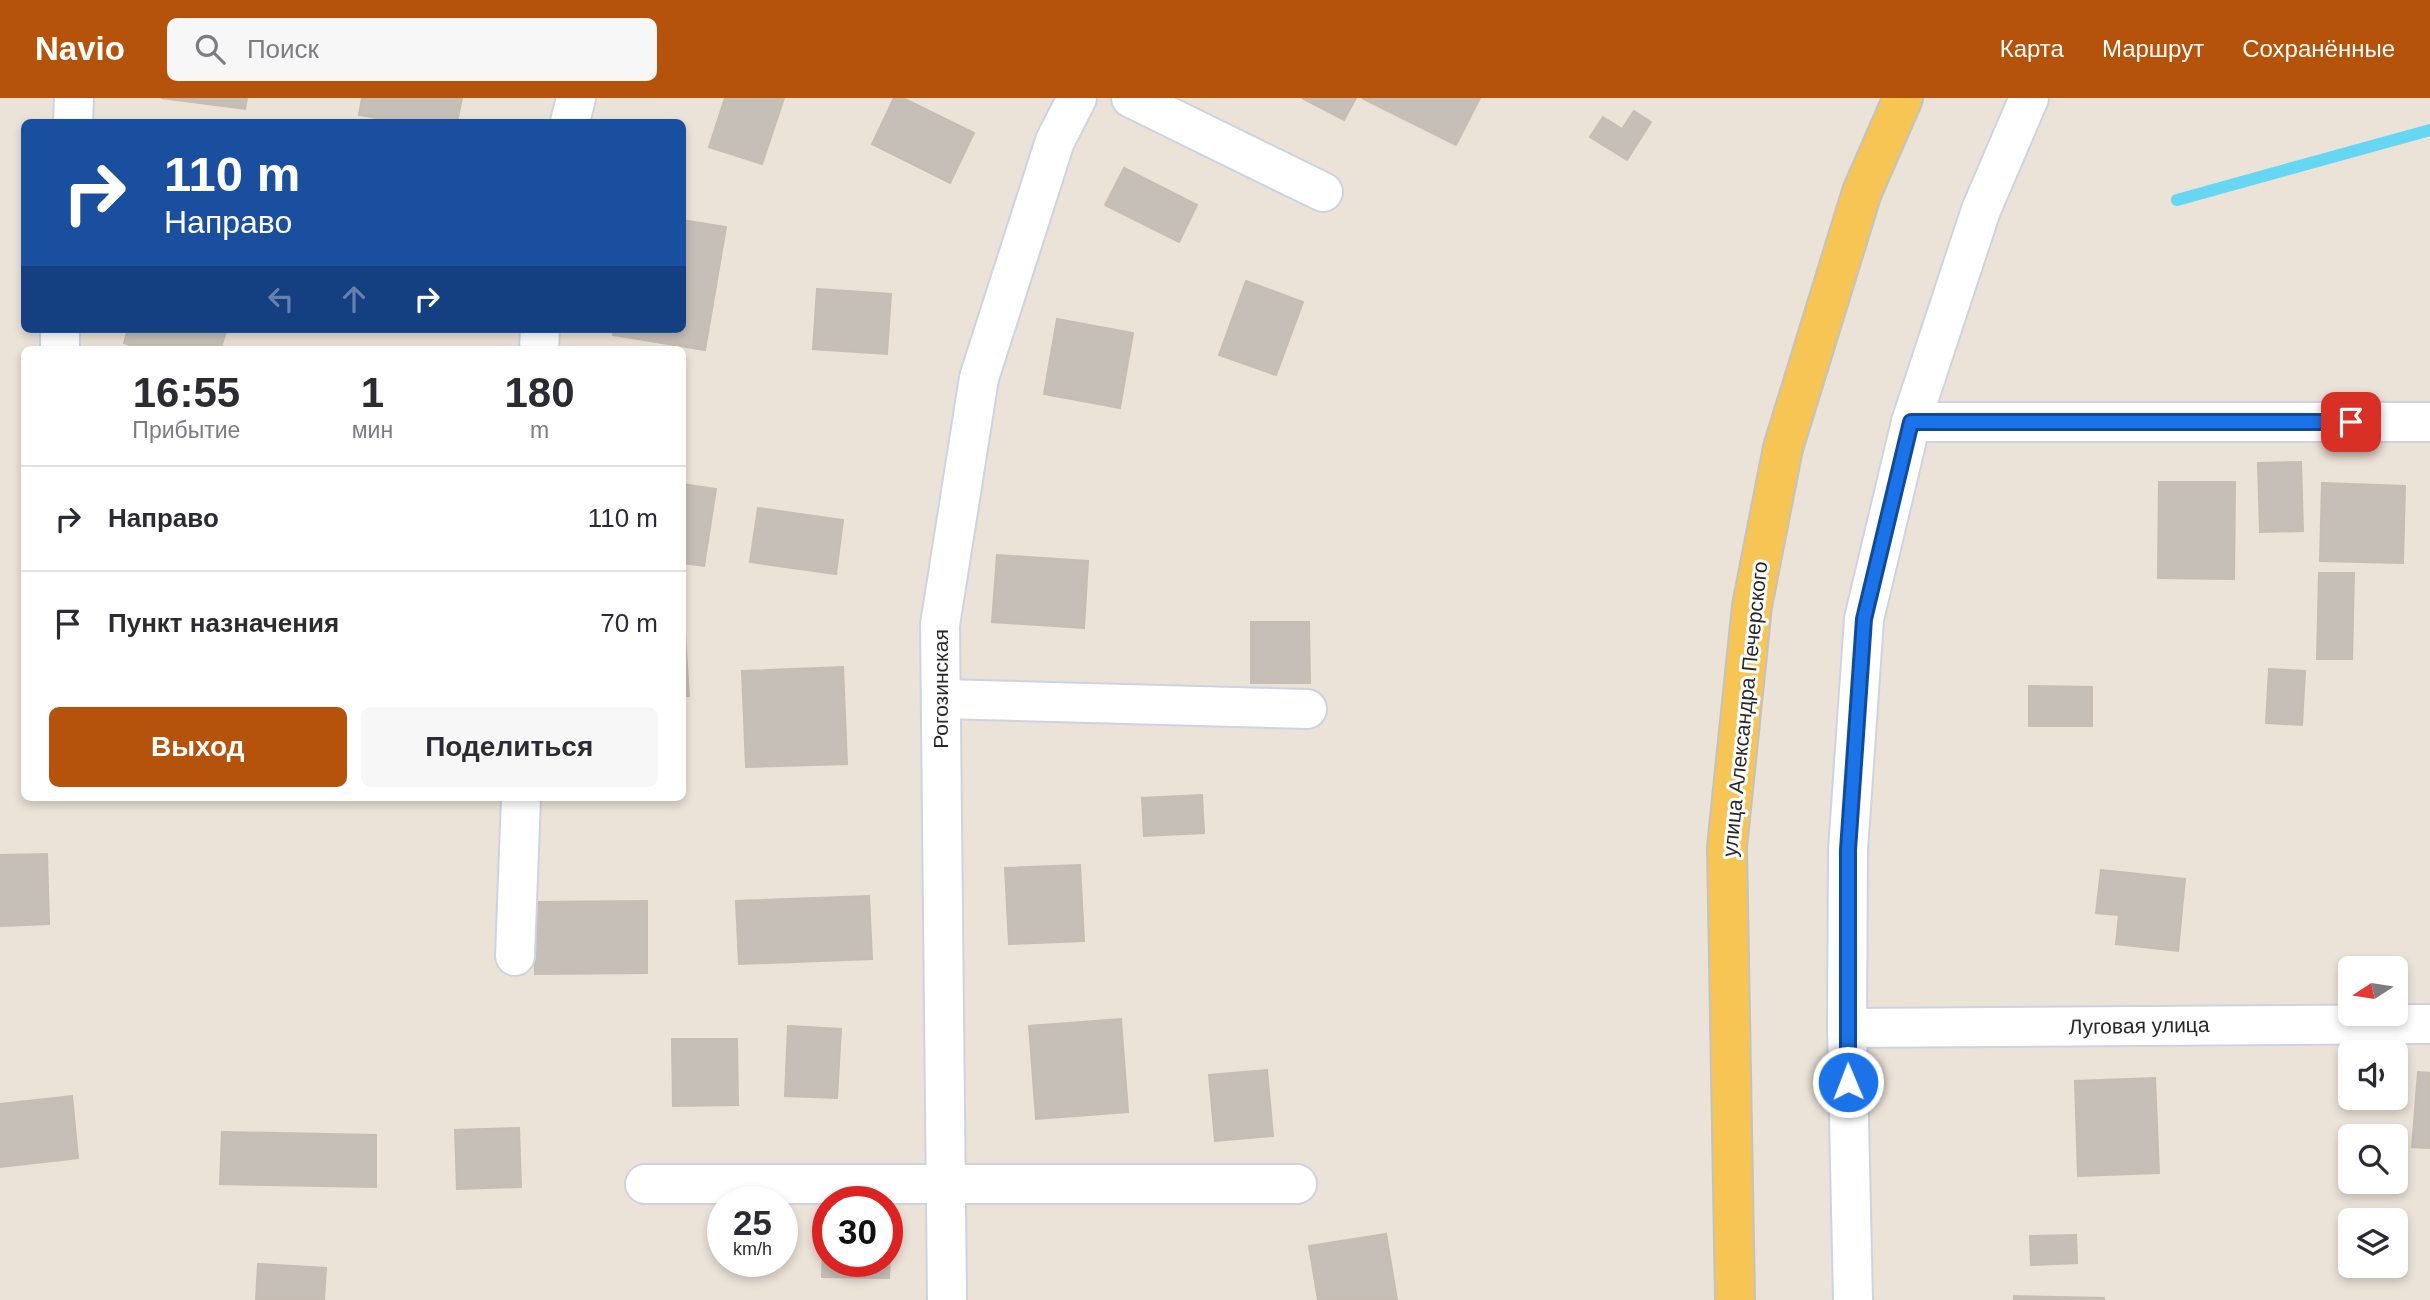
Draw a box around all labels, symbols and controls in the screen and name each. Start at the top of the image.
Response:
search box [167,18,657,81]
text: Navio [35,30,125,67]
icon: search [191,30,229,68]
text: Поиск [247,34,319,64]
text: Карта [2000,35,2064,62]
text: Маршрут [2102,35,2204,62]
text: Сохранённые [2242,35,2395,62]
icon: right [49,147,140,238]
text: 110 m [164,147,300,201]
text: Направо [164,204,292,240]
icon: left [262,280,300,318]
icon: ahead [335,280,373,318]
icon: right [408,280,446,318]
text: 16:55 [133,369,240,416]
text: 1 [361,369,384,416]
text: 180 [505,369,575,416]
pin [2321,392,2381,452]
icon: arrive [2332,403,2370,441]
text: Прибытие [132,417,240,443]
text: мин [352,417,393,443]
text: m [530,417,549,443]
icon: right [49,500,87,538]
text: Направо [108,503,219,533]
text: 110 m [588,503,658,533]
street label: улица Александра Печерского [1718,560,1771,858]
icon: arrive [49,605,87,643]
text: Пункт назначения [108,608,339,638]
text: 70 m [600,608,658,638]
street label: Рогозинская [929,629,952,749]
button: Выход [49,707,347,787]
button: Поделиться [361,707,658,787]
north arrow [2338,956,2408,1026]
map controls [2338,956,2408,1278]
street label: Луговая улица [2068,1013,2210,1038]
button: sound [2338,1040,2408,1110]
position arrow [1811,1045,1885,1119]
button: search [2338,1124,2408,1194]
speed limit sign: 30 [812,1186,903,1277]
text: 25 [733,1203,772,1242]
button: layers [2338,1208,2408,1278]
text: km/h [733,1239,772,1259]

